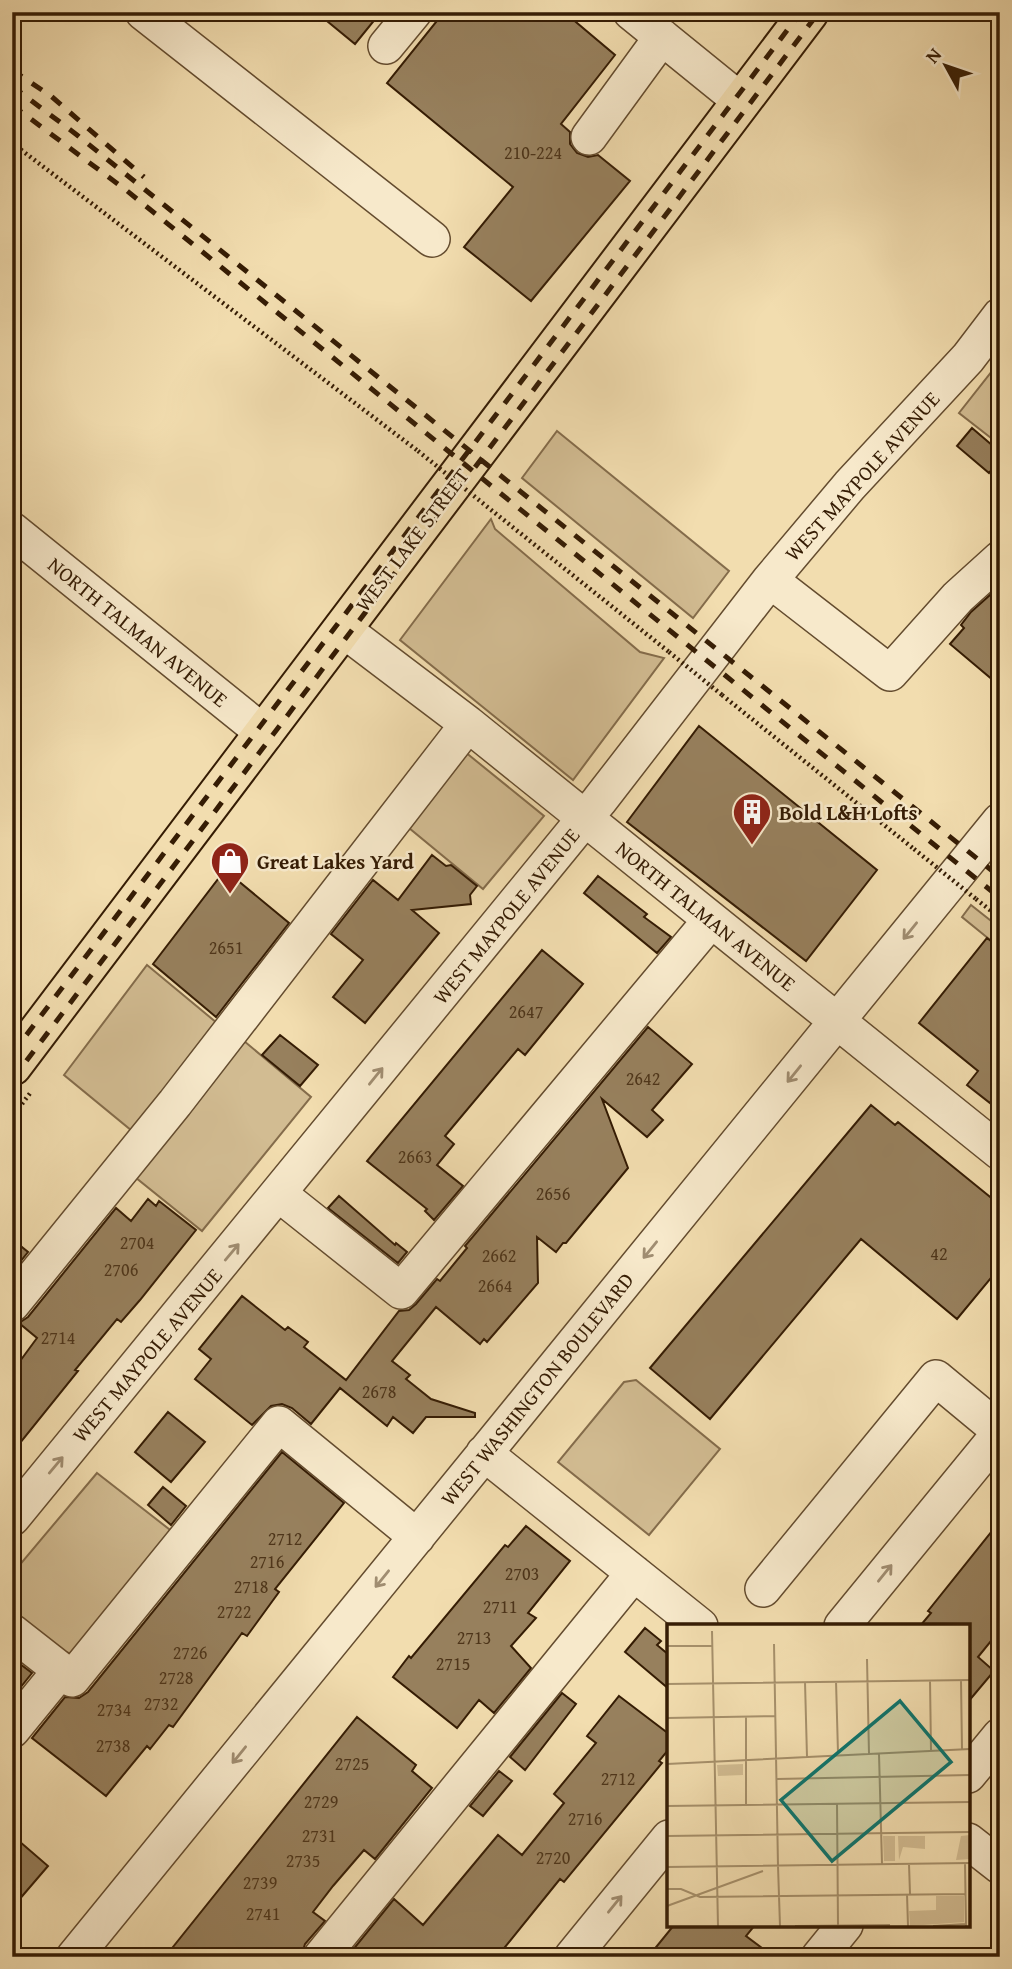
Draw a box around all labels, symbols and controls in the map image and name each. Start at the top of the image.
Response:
north arrow [911,32,981,102]
text: N [918,41,948,69]
house number: 210-224 [504,139,562,166]
street label: WEST MAYPOLE AVENUE [777,384,947,568]
street label: WEST LAKE STREET [348,461,477,618]
street label: NORTH TALMAN AVENUE [41,549,235,715]
building icon: Bold L&H Lofts [731,791,773,846]
place label: Bold L&H Lofts [779,797,918,828]
street label: WEST MAYPOLE AVENUE [425,821,587,1011]
street label: NORTH TALMAN AVENUE [609,833,803,999]
shop icon: Great Lakes Yard [209,840,251,895]
place label: Great Lakes Yard [257,846,414,877]
one-way arrow [902,922,917,940]
house number: 2651 [209,934,243,961]
house number: 2647 [509,998,543,1025]
house number: 2642 [626,1065,660,1092]
one-way arrow [786,1065,802,1083]
one-way arrow [368,1067,383,1085]
house number: 2663 [398,1143,432,1170]
house number: 2656 [536,1180,570,1207]
house number: 2704 [120,1229,154,1256]
house number: 42 [930,1240,948,1267]
one-way arrow [642,1241,658,1259]
house number: 2662 [482,1242,516,1269]
one-way arrow [223,1243,239,1261]
house number: 2706 [104,1256,138,1283]
street label: WEST MAYPOLE AVENUE [65,1261,230,1449]
street label: WEST WASHINGTON BOULEVARD [433,1266,641,1512]
house number: 2664 [478,1272,512,1299]
house number: 2714 [41,1324,75,1351]
house number: 2678 [362,1378,396,1405]
one-way arrow [48,1457,63,1475]
house number: 2712 [268,1525,302,1552]
house number: 2716 [250,1548,284,1575]
house number: 2703 [505,1560,539,1587]
one-way arrow [878,1565,893,1583]
one-way arrow [375,1569,390,1587]
house number: 2718 [234,1573,268,1600]
house number: 2711 [483,1593,517,1620]
house number: 2722 [217,1598,251,1625]
house number: 2713 [457,1624,491,1651]
inset map [667,1624,970,1927]
house number: 2726 [173,1639,207,1666]
house number: 2715 [436,1650,470,1677]
house number: 2728 [159,1664,193,1691]
house number: 2732 [144,1690,178,1717]
house number: 2734 [97,1696,131,1723]
house number: 2738 [96,1732,130,1759]
one-way arrow [231,1745,246,1763]
house number: 2725 [335,1750,369,1777]
house number: 2712 [601,1765,635,1792]
house number: 2729 [304,1788,338,1815]
house number: 2716 [568,1805,602,1832]
house number: 2731 [302,1822,336,1849]
house number: 2720 [536,1844,571,1871]
house number: 2735 [286,1847,320,1874]
house number: 2739 [243,1869,277,1896]
one-way arrow [607,1895,623,1913]
house number: 2741 [246,1900,280,1927]

